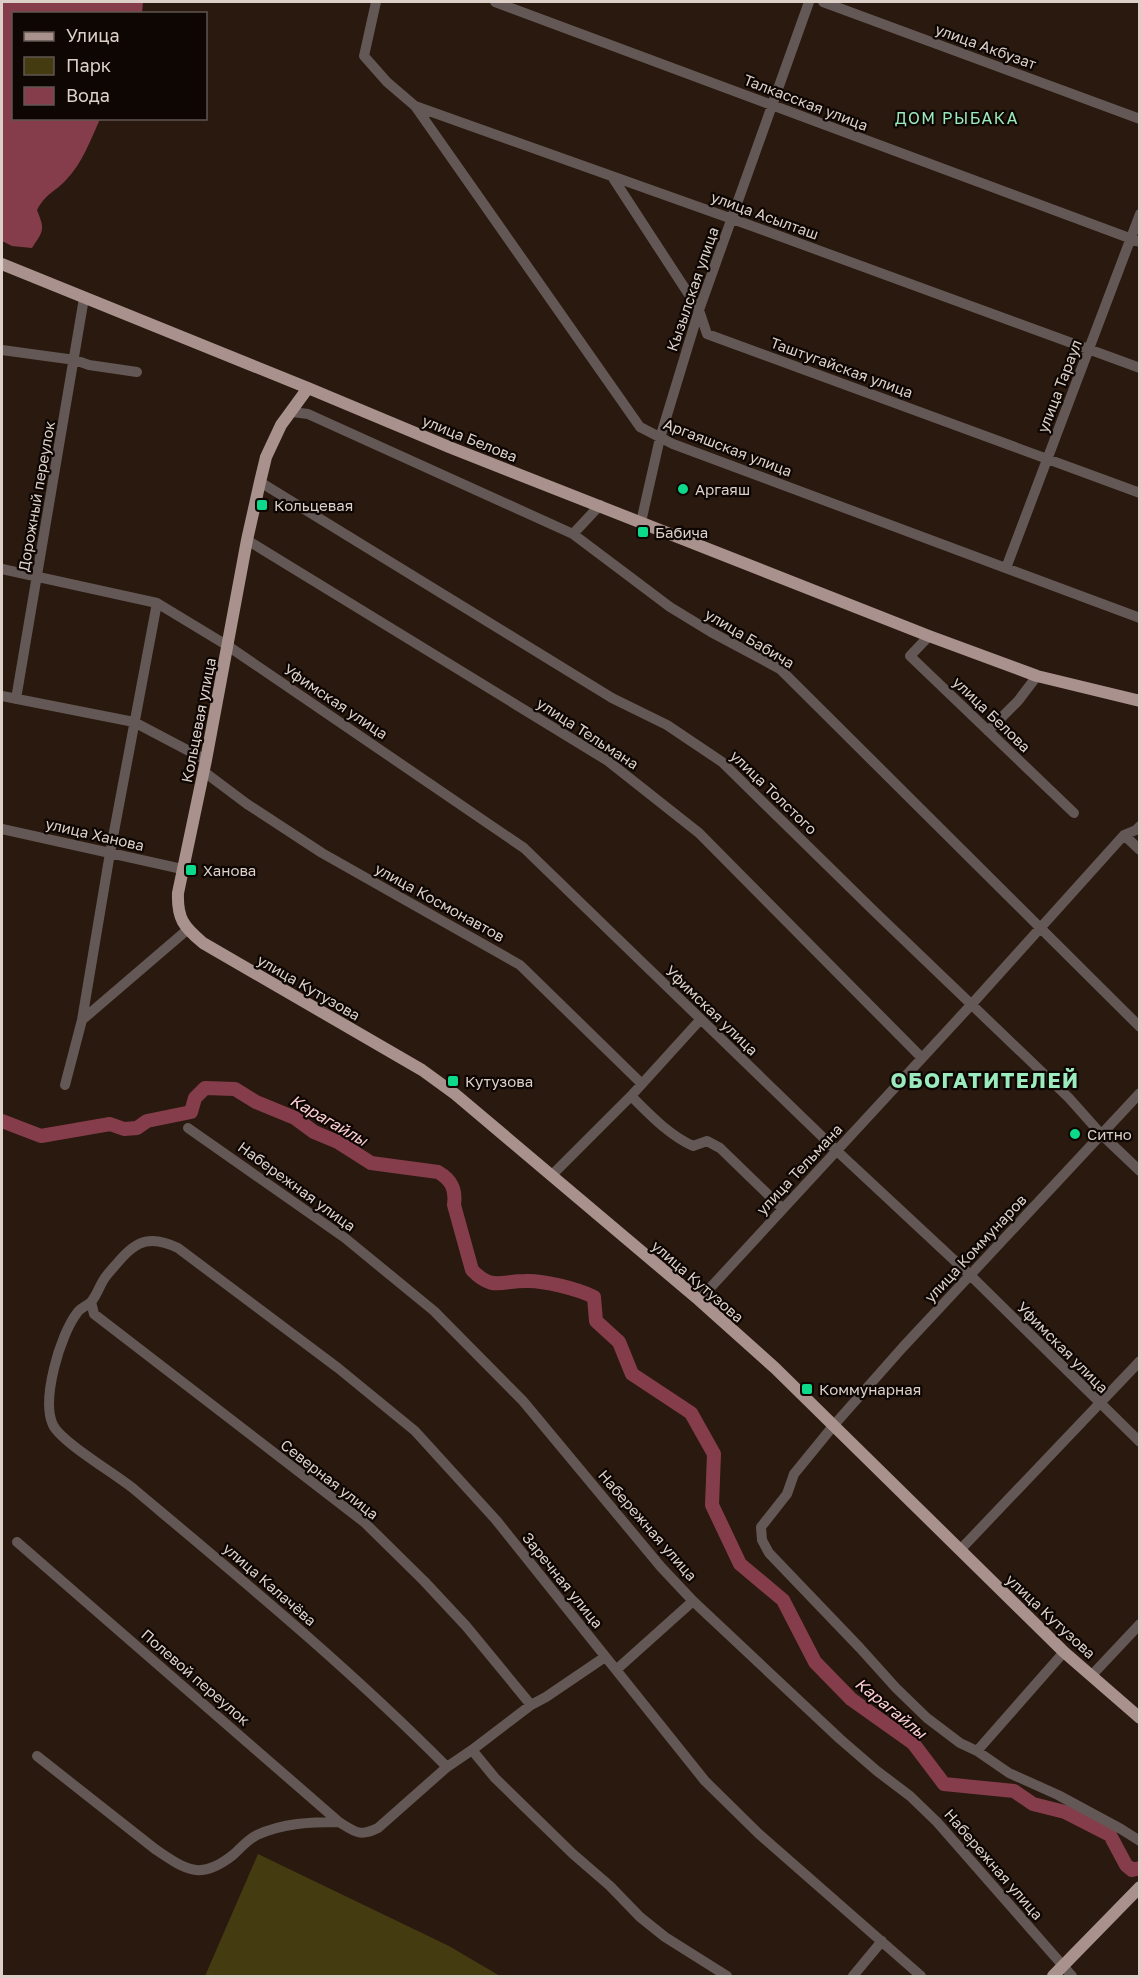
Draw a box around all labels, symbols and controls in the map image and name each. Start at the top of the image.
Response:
legend [12,12,207,120]
street label: улица Акбузат [933,19,1040,73]
text: Улица [66,24,120,46]
text: Парк [66,54,111,76]
street label: Талкасская улица [741,70,871,134]
text: Вода [66,84,110,106]
district label: ДОМ РЫБАКА [895,108,1019,128]
street label: улица Асылташ [709,187,821,243]
street label: Кызылская улица [662,224,722,354]
street label: Таштугайская улица [768,333,916,401]
street label: улица Тараул [1033,337,1085,435]
street label: улица Белова [420,411,520,465]
street label: Аргаяшская улица [661,414,795,480]
street label: Дорожный переулок [14,419,58,573]
place label: Аргаяш [695,480,750,498]
marker: Аргаяш [676,482,690,496]
place label: Кольцевая [274,496,353,514]
marker: Кольцевая [255,498,269,512]
place label: Бабича [655,523,708,541]
marker: Бабича [636,525,650,539]
street label: улица Бабича [702,604,798,672]
street label: Кольцевая улица [177,656,219,784]
street label: Уфимская улица [281,660,391,742]
street label: улица Белова [949,672,1035,756]
street label: улица Тельмана [534,693,642,773]
street label: улица Толстого [727,746,821,838]
street label: улица Ханова [44,814,146,854]
street label: улица Космонавтов [372,859,508,945]
place label: Ханова [203,861,256,879]
marker: Ханова [184,863,198,877]
street label: улица Кутузова [254,950,364,1024]
street label: Уфимская улица [662,961,762,1059]
district label: ОБОГАТИТЕЛЕЙ [891,1067,1079,1093]
place label: Кутузова [465,1072,533,1090]
marker: Кутузова [446,1074,460,1088]
water label: Карагайлы [287,1090,372,1151]
street label: улица Тельмана [752,1120,846,1218]
place label: Ситно [1087,1125,1132,1143]
marker: Ситно [1068,1127,1082,1141]
street label: Набережная улица [235,1137,359,1235]
street label: улица Коммунаров [920,1190,1030,1306]
street label: улица Кутузова [648,1236,748,1326]
street label: Уфимская улица [1014,1298,1112,1396]
place label: Коммунарная [819,1380,921,1398]
marker: Коммунарная [800,1382,814,1396]
street label: Северная улица [277,1435,383,1523]
street label: Набережная улица [595,1466,701,1584]
street label: Заречная улица [519,1528,607,1632]
street label: улица Калачёва [220,1539,320,1629]
street label: улица Кутузова [1002,1570,1100,1662]
street label: Полевой переулок [138,1625,254,1729]
water label: Карагайлы [851,1673,932,1744]
street label: Набережная улица [941,1805,1047,1923]

